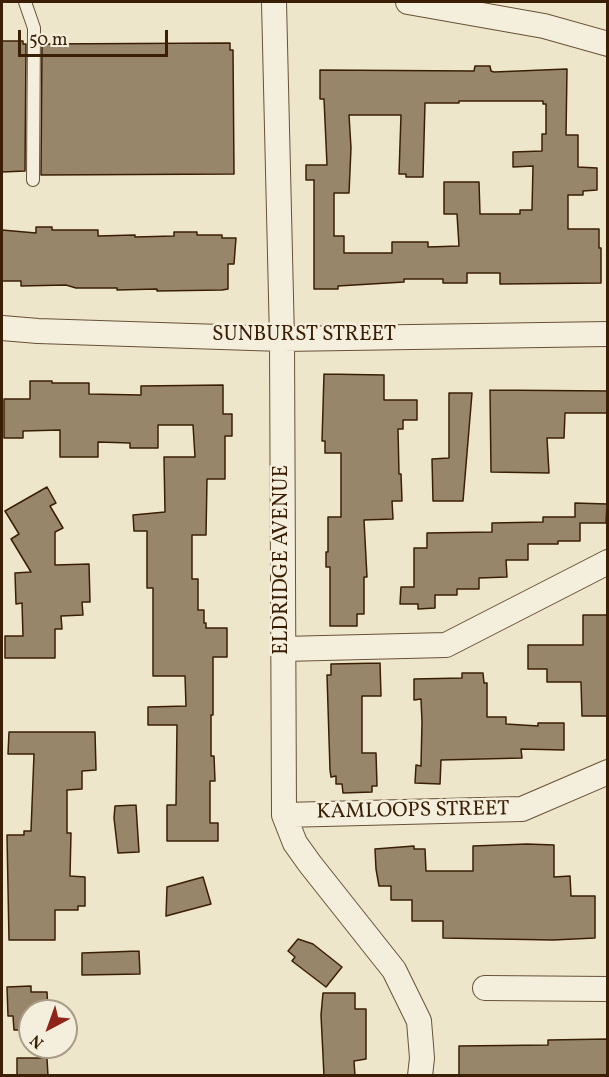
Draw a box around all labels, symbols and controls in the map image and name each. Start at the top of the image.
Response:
scale bar [21,18,171,56]
text: 50 m [29,28,68,53]
street label: SUNBURST STREET [212,323,396,349]
street label: ELDRIDGE AVENUE [270,465,296,655]
street label: KAMLOOPS STREET [316,798,510,826]
north arrow [18,999,78,1059]
text: N [26,1029,49,1053]

